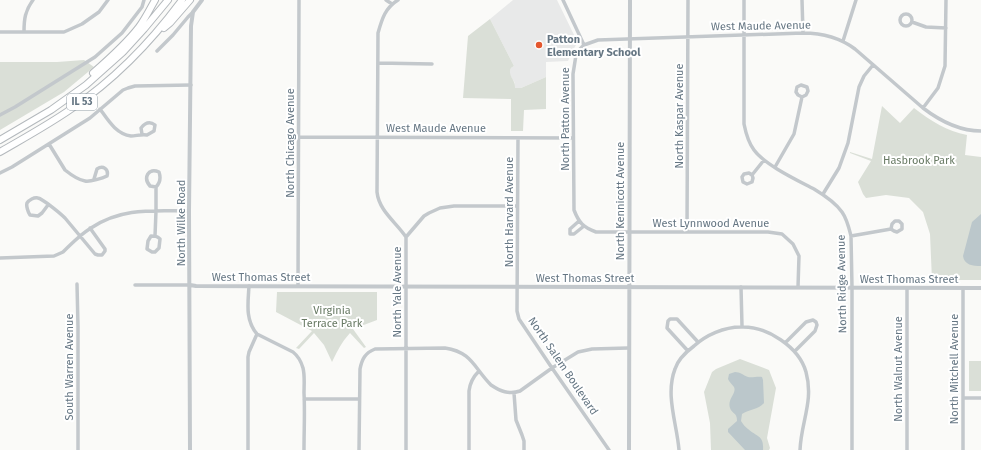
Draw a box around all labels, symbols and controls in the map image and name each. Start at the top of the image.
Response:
street label: West Maude Avenue [711,19,811,33]
place label: Patton Elementary School [547,33,641,59]
marker: Patton Elementary School [534,40,544,50]
street label: North Kaspar Avenue [673,63,686,169]
street label: North Patton Avenue [559,67,572,171]
street label: North Chicago Avenue [284,88,297,198]
road number: IL 53 [67,94,97,110]
street label: West Maude Avenue [386,122,486,135]
street label: North Kennicott Avenue [614,142,627,260]
park label: Hasbrook Park [883,154,955,167]
street label: North Harvard Avenue [503,157,516,267]
street label: North Wilke Road [175,180,188,266]
street label: West Lynnwood Avenue [653,217,769,230]
street label: North Ridge Avenue [835,234,849,334]
street label: North Yale Avenue [391,246,404,338]
street label: West Thomas Street [212,271,310,284]
street label: West Thomas Street [536,272,634,285]
street label: West Thomas Street [860,273,958,286]
park label: Virginia Terrace Park [302,304,363,330]
street label: South Warren Avenue [63,314,76,420]
street label: North Mitchell Avenue [948,314,961,424]
street label: North Salem Boulevard [525,315,601,417]
street label: North Walnut Avenue [892,316,905,422]

